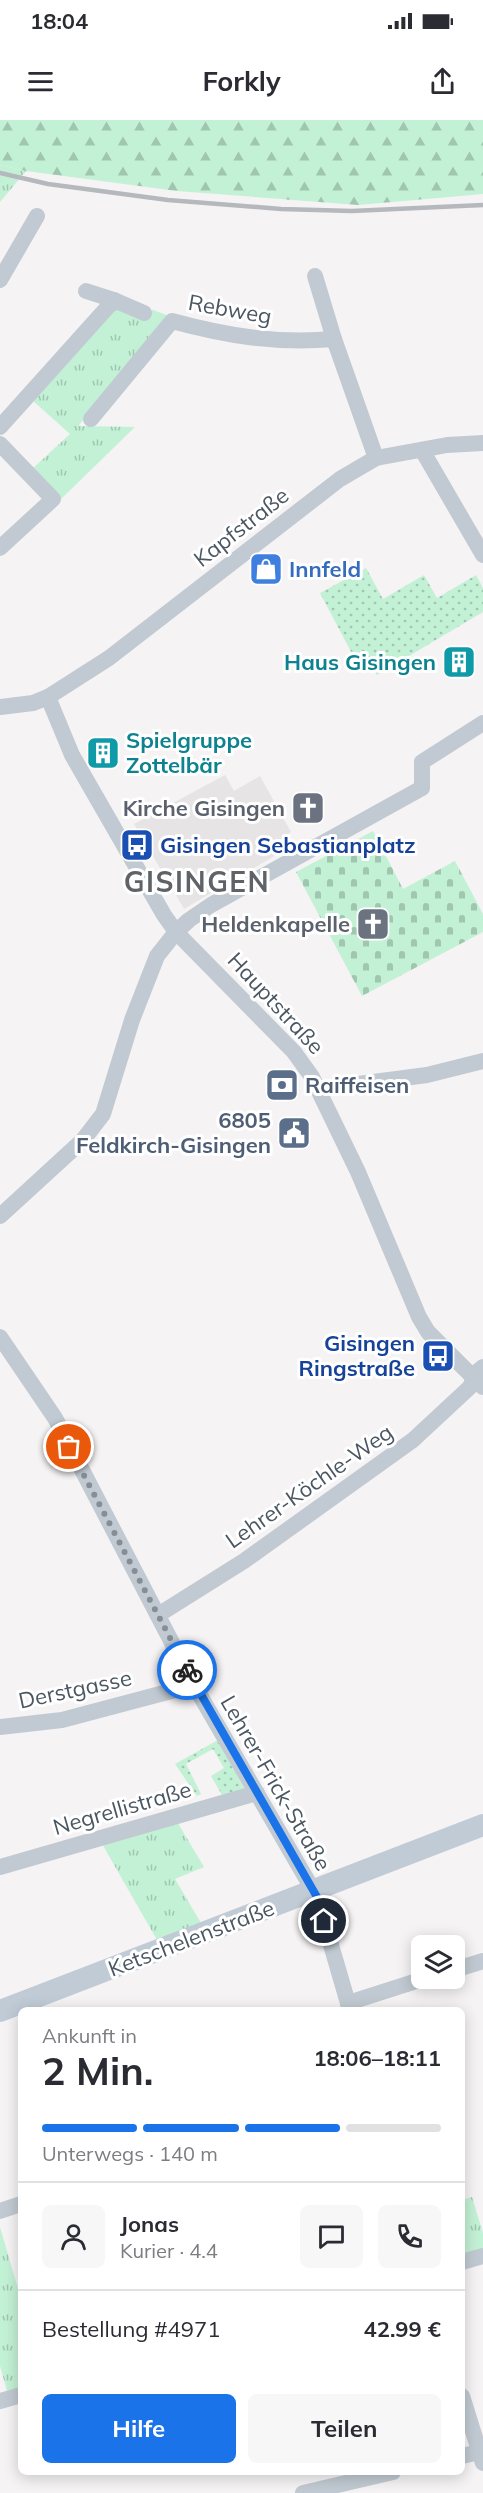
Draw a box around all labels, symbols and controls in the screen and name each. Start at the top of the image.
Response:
text: 18:04 [30,7,88,35]
text: Forkly [202,64,281,98]
icon: menu [24,65,57,98]
icon: share [426,65,459,98]
street label: Rebweg [186,288,274,330]
street label: Kapfstraße [188,481,294,573]
shop icon: Innfeld [248,551,284,587]
place label: Innfeld [289,555,361,583]
building icon: Haus Gisingen [441,644,477,680]
place label: Haus Gisingen [284,648,436,676]
place label: Spielgruppe Zottelbär [126,726,252,779]
building icon: Spielgruppe Zottelbär [85,735,121,771]
church icon: Kirche Gisingen [290,790,326,826]
place label: Kirche Gisingen [123,794,285,822]
bus stop icon: Gisingen Sebastianplatz [119,827,155,863]
place label: Gisingen Sebastianplatz [160,831,416,859]
district label: GISINGEN [124,864,270,899]
church icon: Heldenkapelle [355,906,391,942]
place label: Heldenkapelle [201,910,350,938]
street label: Hauptstraße [222,946,330,1060]
bank icon: Raiffeisen [264,1067,300,1103]
place label: Raiffeisen [305,1071,409,1099]
place label: 6805 Feldkirch-Gisingen [76,1106,271,1159]
public building icon: 6805 Feldkirch-Gisingen [276,1115,312,1151]
place label: Gisingen Ringstraße [299,1329,415,1382]
bus stop icon: Gisingen Ringstraße [420,1338,456,1374]
street label: Lehrer-Köchle-Weg [220,1418,398,1554]
pin [43,1421,94,1472]
icon: bag [52,1430,85,1463]
courier [157,1640,217,1700]
icon: bike [171,1654,204,1687]
street label: Derstgasse [16,1663,134,1715]
street label: Lehrer-Frick-Straße [214,1690,338,1876]
street label: Negrellistraße [50,1775,194,1841]
street label: Ketschelenstraße [104,1893,278,1983]
pin [298,1895,349,1946]
icon: home [307,1904,340,1937]
map controls [411,1935,465,1989]
button: layers [411,1935,465,1989]
text: Ankunft in [42,2023,137,2048]
text: 18:06–18:11 [313,2044,441,2072]
text: 2 Min. [42,2046,153,2095]
text: Unterwegs · 140 m [42,2141,218,2166]
button: person [42,2205,105,2268]
button: chat [300,2205,363,2268]
button: phone [378,2205,441,2268]
text: Jonas [120,2210,179,2238]
text: Kurier · 4.4 [120,2238,218,2263]
text: Bestellung #4971 [42,2315,220,2343]
text: 42.99 € [364,2315,441,2343]
button: Hilfe [42,2394,236,2463]
button: Teilen [248,2394,441,2463]

